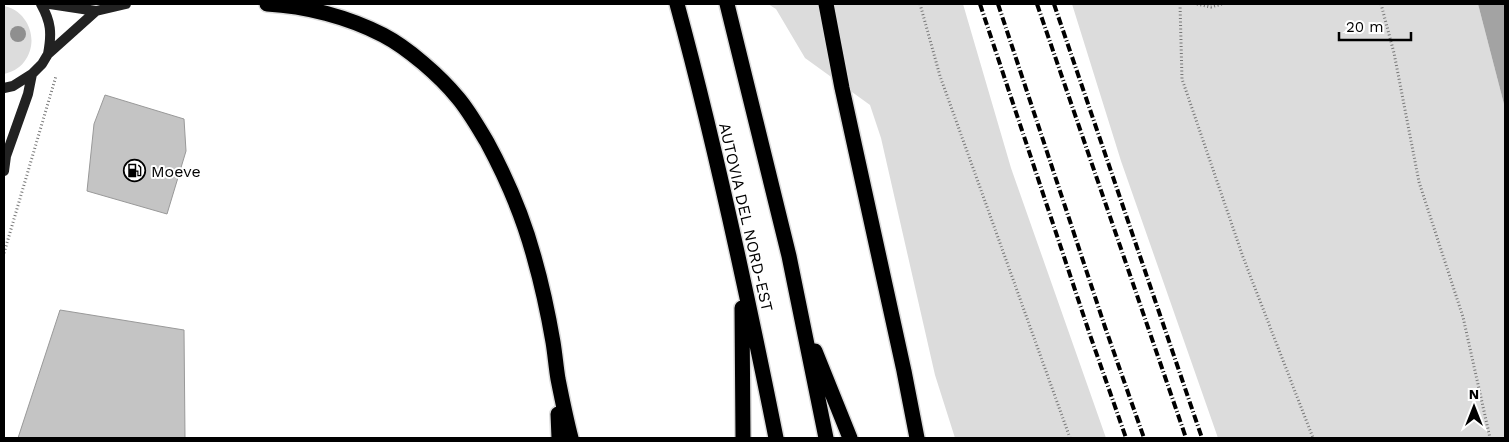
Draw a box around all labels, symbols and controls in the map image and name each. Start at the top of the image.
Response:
scale bar [1339,10,1412,42]
text: 20 m [1346,18,1384,36]
street label: AUTOVIA DEL NORD-EST [715,121,777,314]
fuel station icon: Moeve [123,159,147,183]
place label: Moeve [151,162,201,181]
north arrow [1449,382,1499,432]
text: N [1469,386,1479,402]

